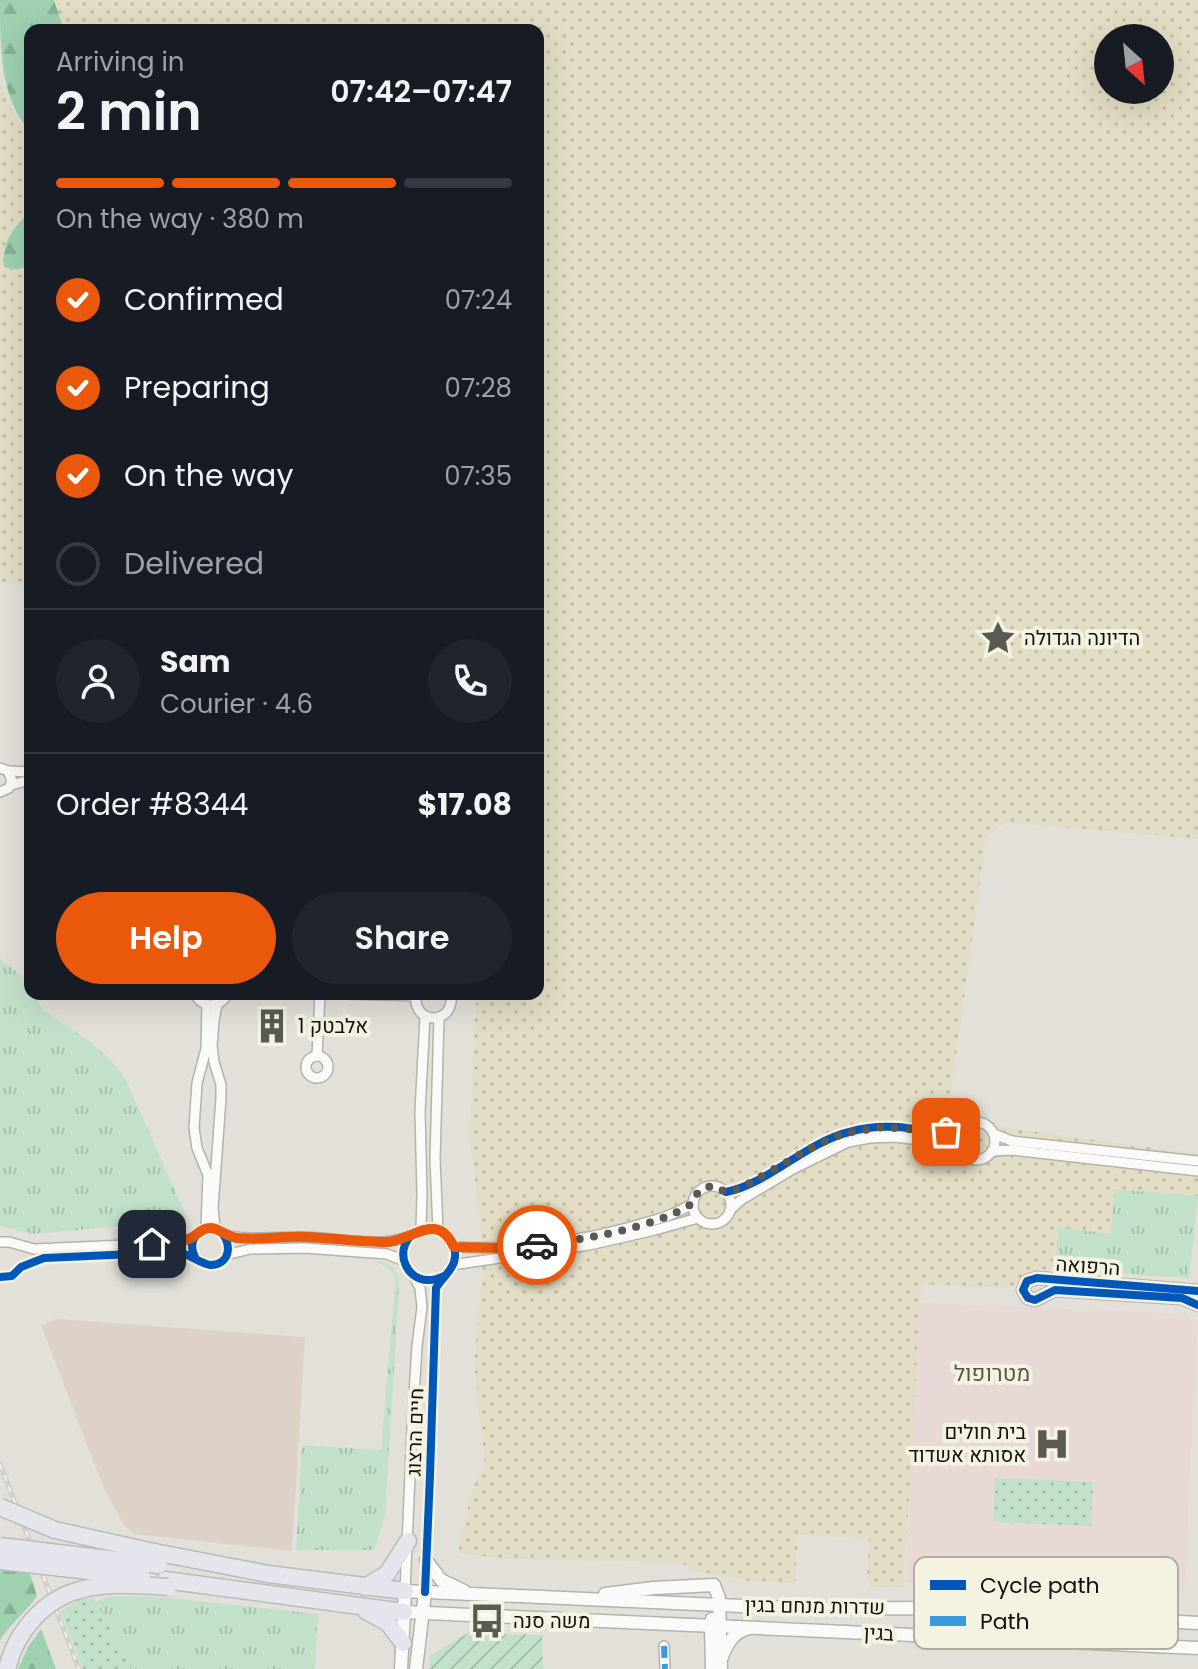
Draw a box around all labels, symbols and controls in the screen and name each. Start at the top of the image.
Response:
north arrow [1094,24,1174,104]
map controls [1094,24,1174,104]
text: Arriving in [56,44,185,80]
text: 07:42–07:47 [330,70,512,113]
text: 2 min [56,75,202,148]
text: On the way · 380 m [56,201,304,237]
icon: check [56,278,100,322]
text: Confirmed [124,278,284,321]
text: 07:24 [445,282,512,318]
icon: check [56,366,100,410]
text: Preparing [124,366,270,409]
text: 07:28 [445,370,512,406]
icon: check [56,454,100,498]
text: On the way [124,454,293,497]
text: 07:35 [444,458,512,494]
text: Delivered [124,542,264,585]
place icon: הדיונה הגדולה [979,619,1017,657]
place label: הדיונה הגדולה [1024,624,1140,652]
button: person [56,639,140,723]
button: phone [428,639,512,723]
text: Sam [160,640,231,683]
text: Courier · 4.6 [160,686,313,722]
text: Order #8344 [56,783,248,826]
text: $17.08 [417,783,512,826]
button: Help [56,892,276,984]
button: Share [292,892,512,984]
building icon: אלבטק 1 [253,1007,291,1045]
place label: אלבטק 1 [298,1012,368,1040]
pin [912,1098,980,1166]
icon: bag [924,1110,968,1154]
courier [497,1205,577,1285]
pin [118,1210,186,1278]
icon: home [130,1222,174,1266]
icon: car [515,1223,559,1267]
street label: הרפואה [1055,1250,1121,1282]
district label: מטרופול [954,1358,1030,1389]
street label: חיים הרצוג [399,1387,431,1477]
place label: בית חולים אסותא אשדוד [908,1418,1026,1469]
hospital icon: בית חולים אסותא אשדוד [1033,1425,1071,1463]
legend [914,1557,1178,1649]
text: Cycle path [980,1570,1099,1601]
street label: שדרות מנחם בגין [745,1591,885,1621]
bus stop icon: משה סנה [468,1602,506,1640]
text: Path [980,1606,1030,1637]
place label: משה סנה [513,1607,590,1635]
street label: בגין [863,1618,895,1648]

